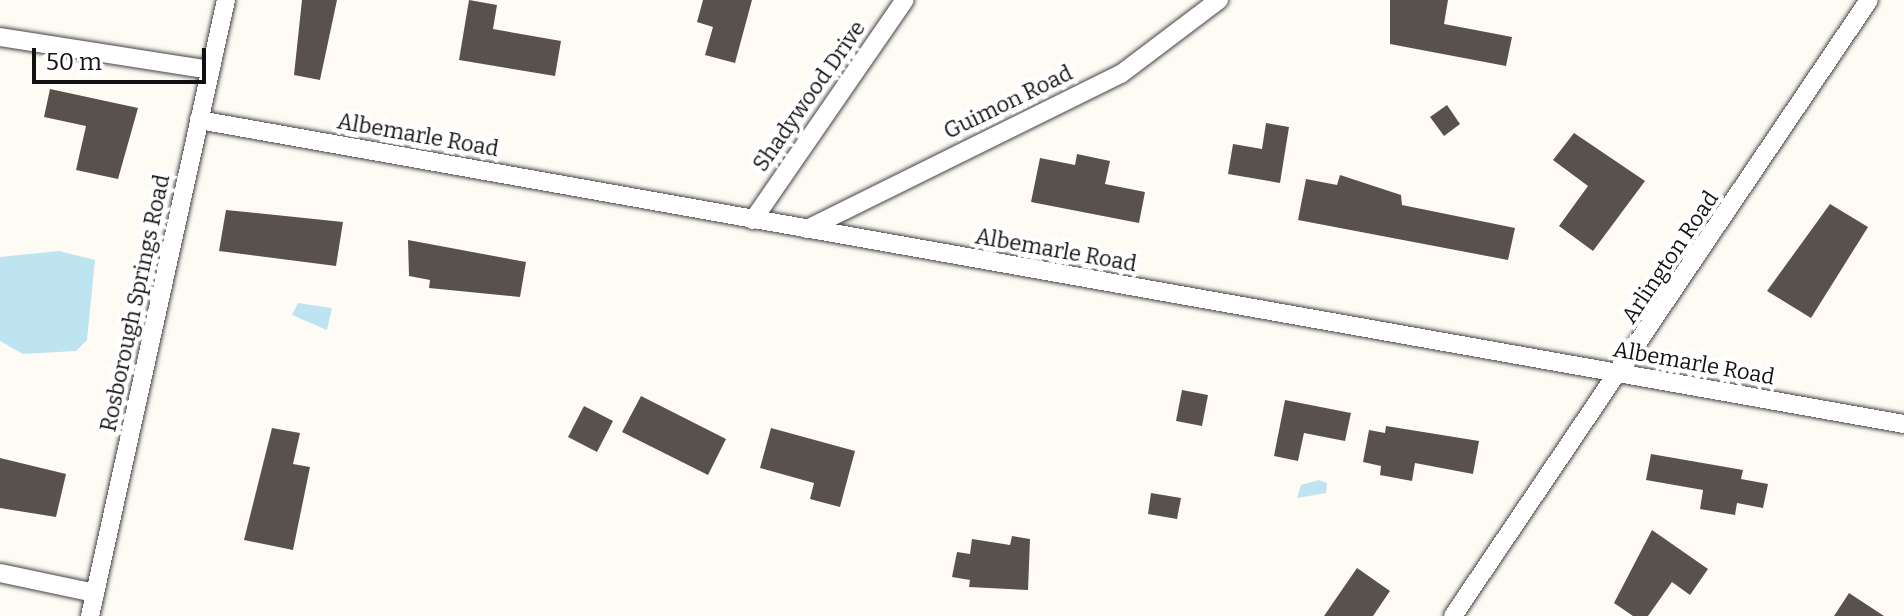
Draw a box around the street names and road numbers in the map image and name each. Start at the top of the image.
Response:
street label: Shadywood Drive [747,16,871,176]
street label: Guimon Road [939,59,1077,145]
street label: Albemarle Road [335,108,501,162]
street label: Rosborough Springs Road [95,172,175,434]
street label: Arlington Road [1616,186,1724,328]
street label: Albemarle Road [973,223,1139,277]
street label: Albemarle Road [1611,336,1777,390]

